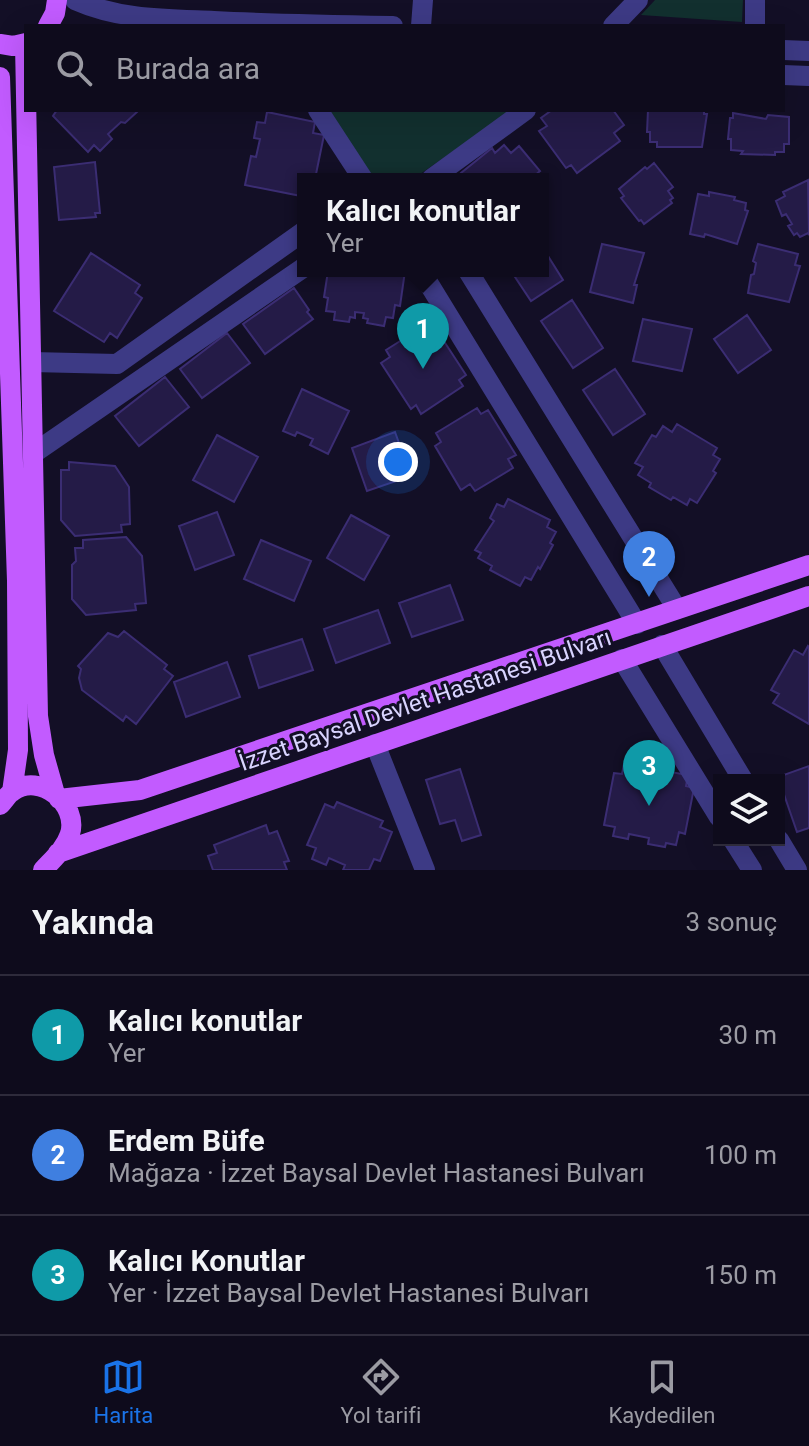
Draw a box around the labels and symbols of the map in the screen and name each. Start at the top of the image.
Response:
pin: 1 [397,303,449,369]
your location [378,442,418,482]
pin: 2 [623,531,675,597]
street label: İzzet Baysal Devlet Hastanesi Bulvarı [235,623,615,777]
pin: 3 [623,740,675,806]

